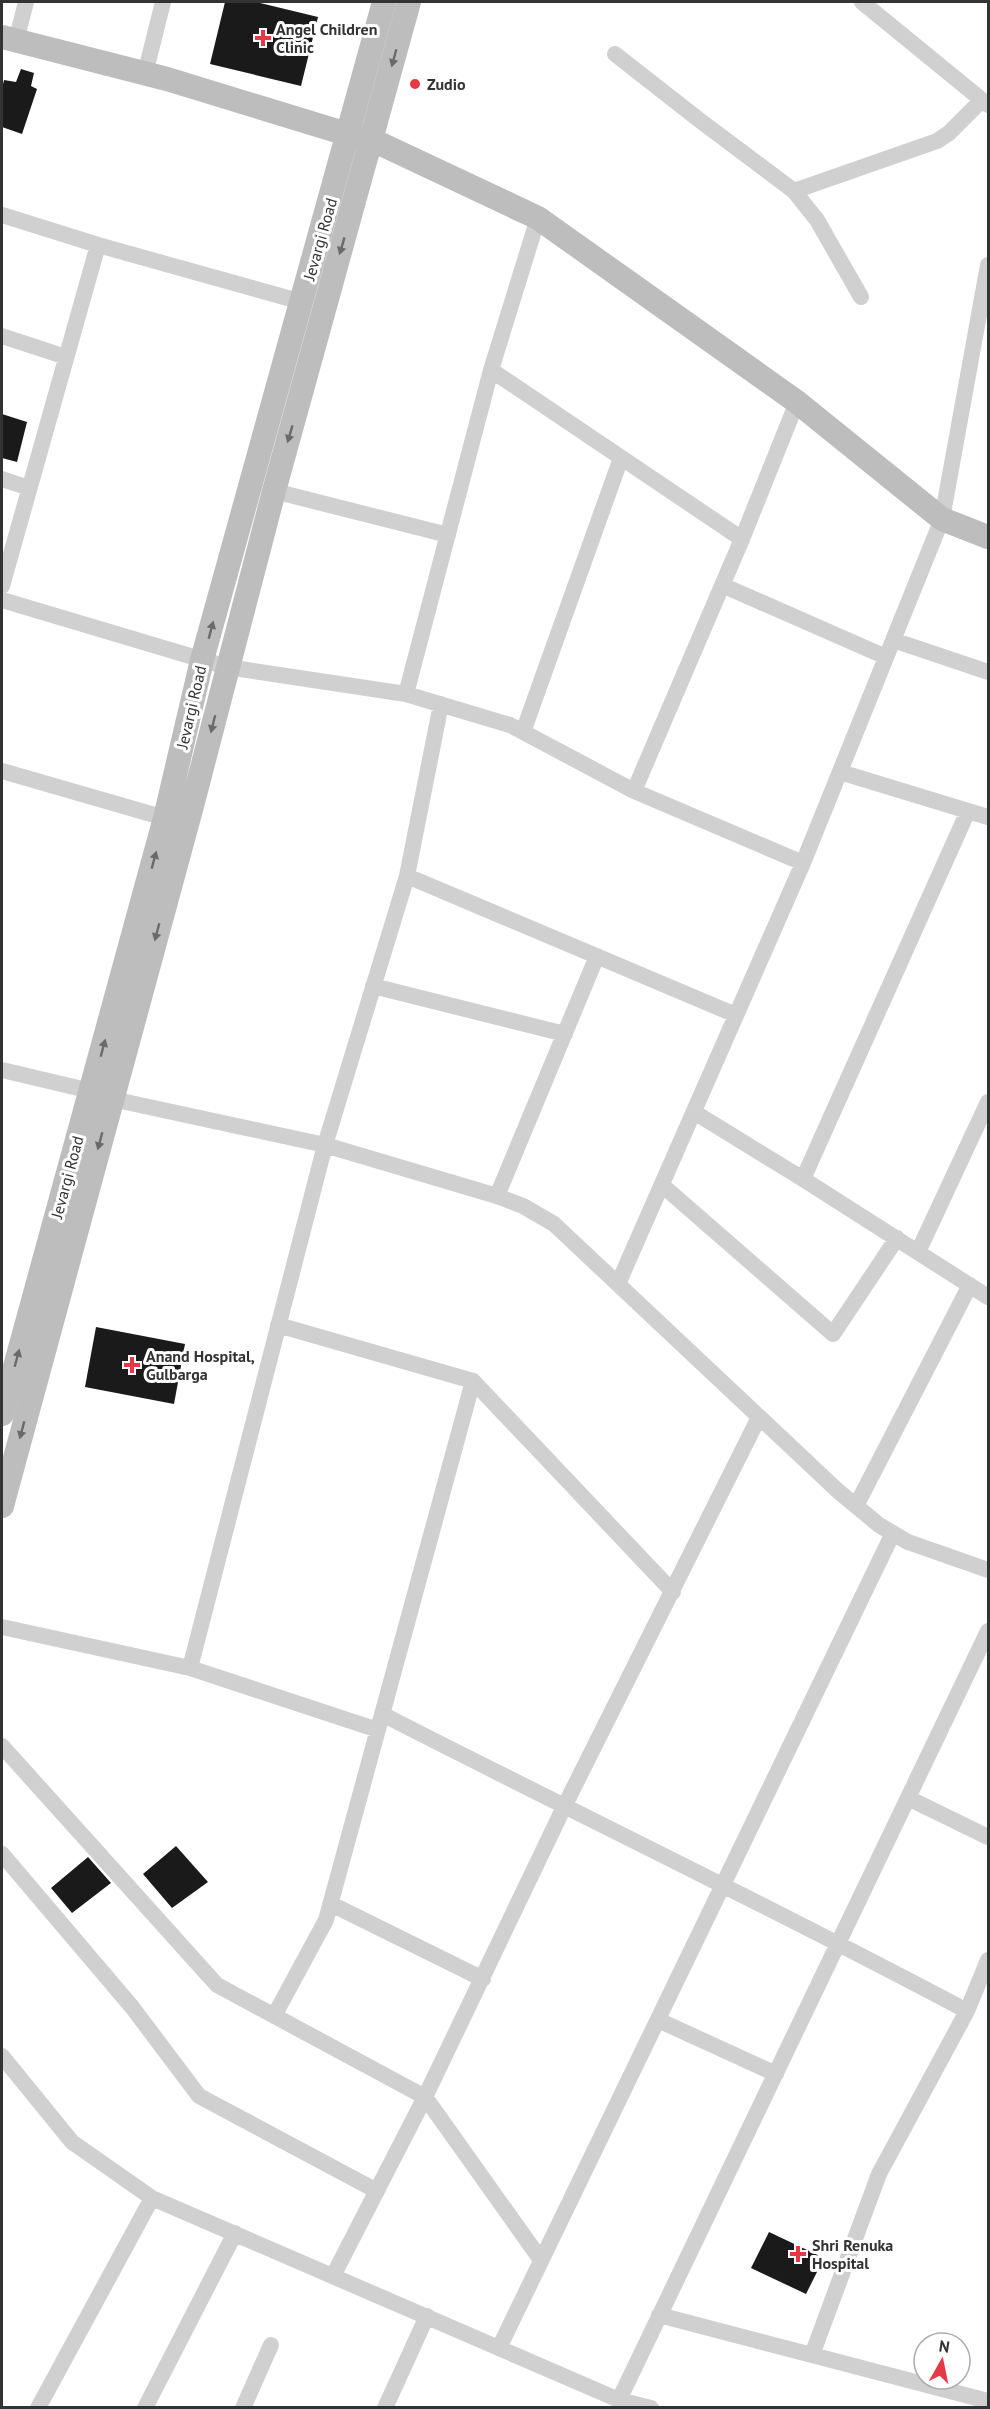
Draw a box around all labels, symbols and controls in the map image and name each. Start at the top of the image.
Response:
place label: Angel Children Clinic [276,19,377,57]
marker: Angel Children Clinic [254,29,272,47]
one-way arrow [388,49,398,67]
place label: Zudio [427,74,466,94]
marker: Zudio [408,77,422,91]
street label: Jevargi Road [298,196,341,283]
one-way arrow [337,237,347,255]
one-way arrow [285,425,294,443]
one-way arrow [207,621,216,639]
street label: Jevargi Road [172,664,210,751]
one-way arrow [207,714,217,733]
one-way arrow [150,851,159,869]
one-way arrow [152,923,162,941]
one-way arrow [98,1039,108,1057]
one-way arrow [95,1132,104,1150]
street label: Jevargi Road [46,1134,88,1221]
place label: Anand Hospital, Gulbarga [146,1346,255,1384]
one-way arrow [13,1349,22,1367]
marker: Anand Hospital, Gulbarga [123,1356,141,1374]
one-way arrow [17,1421,26,1439]
place label: Shri Renuka Hospital [812,2235,893,2273]
marker: Shri Renuka Hospital [789,2245,807,2263]
north arrow [912,2331,972,2391]
text: N [938,2335,951,2357]

